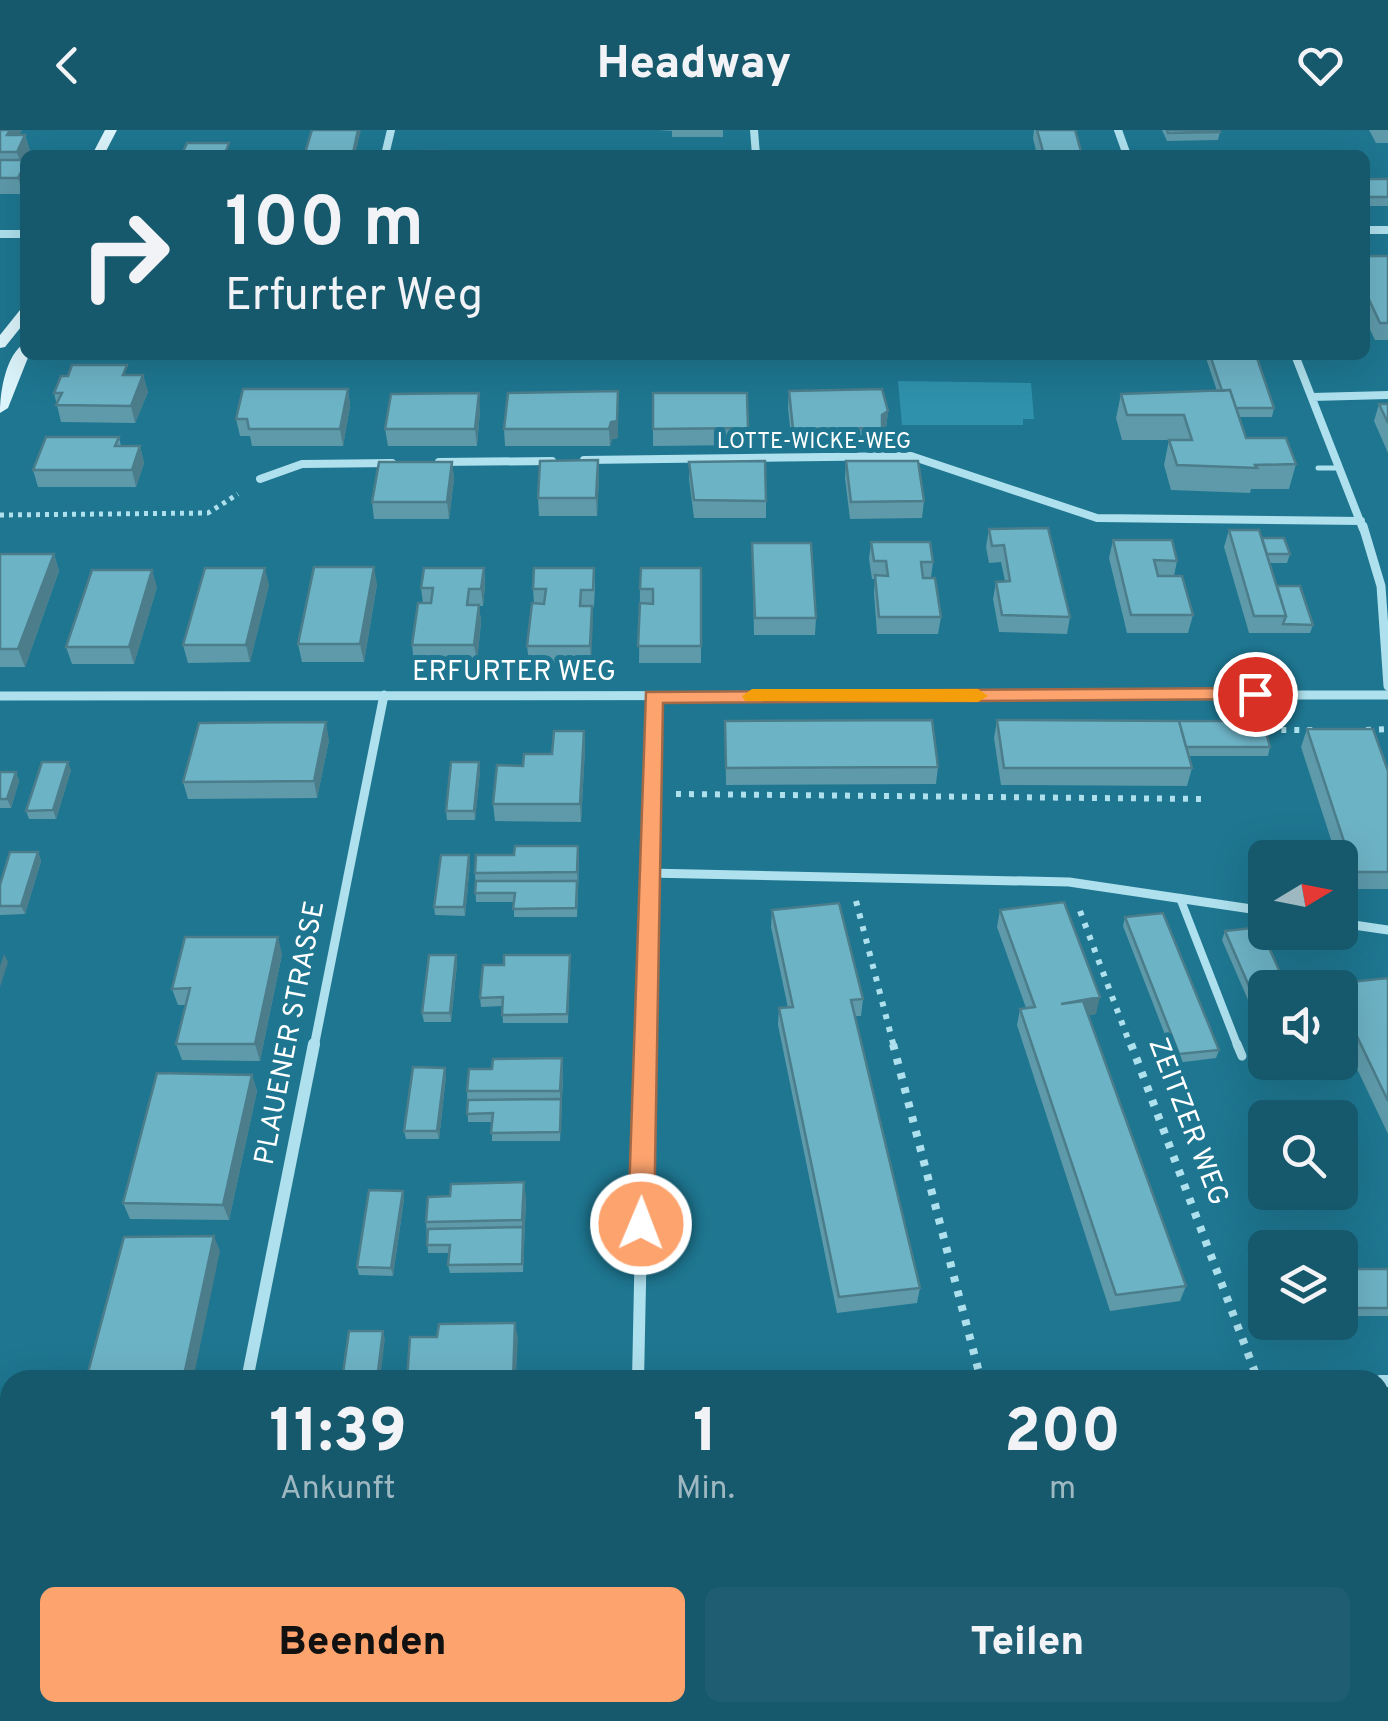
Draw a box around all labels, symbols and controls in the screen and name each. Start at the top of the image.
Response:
text: Headway [597,37,791,94]
icon: back [40,38,95,93]
icon: heart [1293,38,1348,93]
text: 100 m [225,182,424,271]
icon: right [60,190,190,320]
text: Erfurter Weg [225,269,483,326]
street label: LOTTE-WICKE-WEG [717,429,911,456]
pin [1213,652,1298,737]
street label: ERFURTER WEG [412,655,616,691]
icon: arrive [1228,667,1283,722]
north arrow [1248,840,1358,950]
map controls [1248,840,1358,1340]
street label: PLAUENER STRASSE [248,898,334,1168]
button: sound [1248,970,1358,1080]
street label: ZEITZER WEG [1139,1033,1235,1211]
button: search [1248,1100,1358,1210]
position arrow [589,1172,693,1276]
button: layers [1248,1230,1358,1340]
text: 11:39 [269,1397,407,1473]
text: 1 [693,1397,718,1473]
text: 200 [1004,1397,1121,1473]
text: Ankunft [280,1470,396,1510]
text: Min. [676,1470,735,1510]
text: m [1049,1470,1076,1510]
button: Beenden [40,1587,685,1702]
button: Teilen [705,1587,1350,1702]

